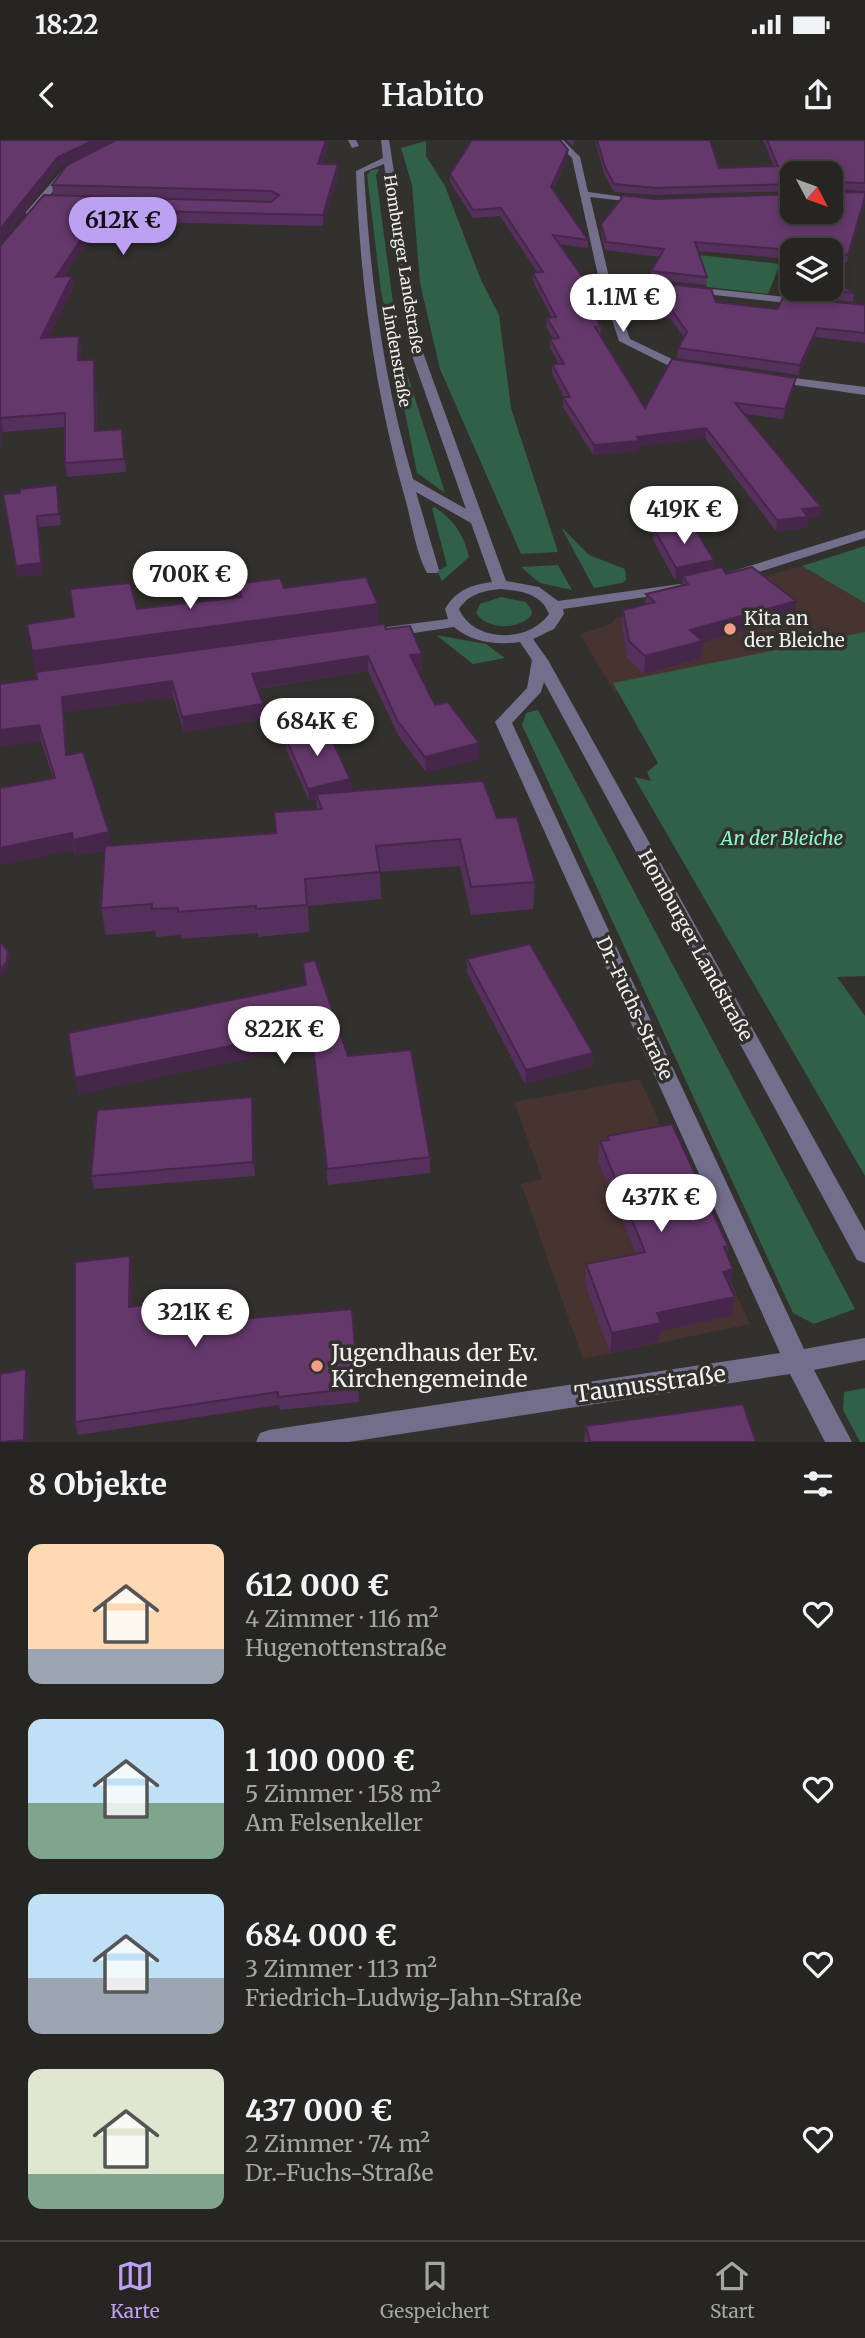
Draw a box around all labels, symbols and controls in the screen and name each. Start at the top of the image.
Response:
text: 18:22 [35,8,98,41]
text: Habito [381,75,484,115]
icon: back [28,76,66,114]
icon: share [799,76,837,114]
north arrow [780,161,844,224]
map controls [780,161,843,301]
street label: Homburger Landstraße [380,173,428,355]
pin: 612K € [66,198,180,257]
text: 612K € [85,205,161,234]
button: layers [780,238,843,301]
pin: 1.1M € [566,274,680,334]
text: 1.1M € [586,282,660,311]
street label: Lindenstraße [378,303,416,409]
pin: 419K € [627,486,741,546]
text: 419K € [646,494,722,523]
pin: 700K € [133,552,247,611]
text: 700K € [149,559,231,588]
place label: Kita an der Bleiche [744,606,845,652]
marker: Kita an der Bleiche [722,621,738,637]
pin: 684K € [260,698,374,758]
text: 684K € [276,706,358,735]
park label: An der Bleiche [719,826,844,850]
street label: Homburger Landstraße [633,845,759,1045]
street label: Dr.-Fuchs-Straße [591,932,679,1084]
pin: 822K € [227,1006,341,1066]
text: 822K € [244,1014,324,1043]
pin: 437K € [604,1174,718,1234]
text: 437K € [622,1182,700,1211]
pin: 321K € [138,1290,252,1349]
text: 321K € [157,1297,233,1326]
place label: Jugendhaus der Ev. Kirchengemeinde [330,1338,538,1393]
marker: Jugendhaus der Ev. Kirchengemeinde [309,1358,325,1374]
street label: Taunusstraße [572,1359,727,1408]
text: 8 Objekte [28,1465,167,1503]
icon: filters [799,1465,837,1503]
text: 612 000 € [245,1566,389,1604]
icon: home [84,1572,168,1656]
icon: heart [799,1595,837,1633]
text: 4 Zimmer · 116 m² [245,1604,438,1633]
text: Hugenottenstraße [245,1633,446,1662]
text: 1 100 000 € [245,1741,415,1779]
icon: home [84,1747,168,1831]
icon: heart [799,1770,837,1808]
text: 5 Zimmer · 158 m² [245,1779,441,1808]
text: Am Felsenkeller [245,1808,423,1837]
text: 684 000 € [245,1916,397,1954]
icon: home [84,1922,168,2006]
icon: heart [799,1945,837,1983]
text: 3 Zimmer · 113 m² [245,1954,437,1983]
text: Friedrich-Ludwig-Jahn-Straße [245,1983,582,2012]
text: 437 000 € [245,2091,393,2129]
icon: home [84,2097,168,2181]
icon: heart [799,2120,837,2158]
text: 2 Zimmer · 74 m² [245,2129,430,2158]
text: Dr.-Fuchs-Straße [245,2158,434,2187]
tab: Karte [110,2257,160,2323]
tab: Gespeichert [380,2257,489,2323]
tab: Start [710,2257,755,2323]

